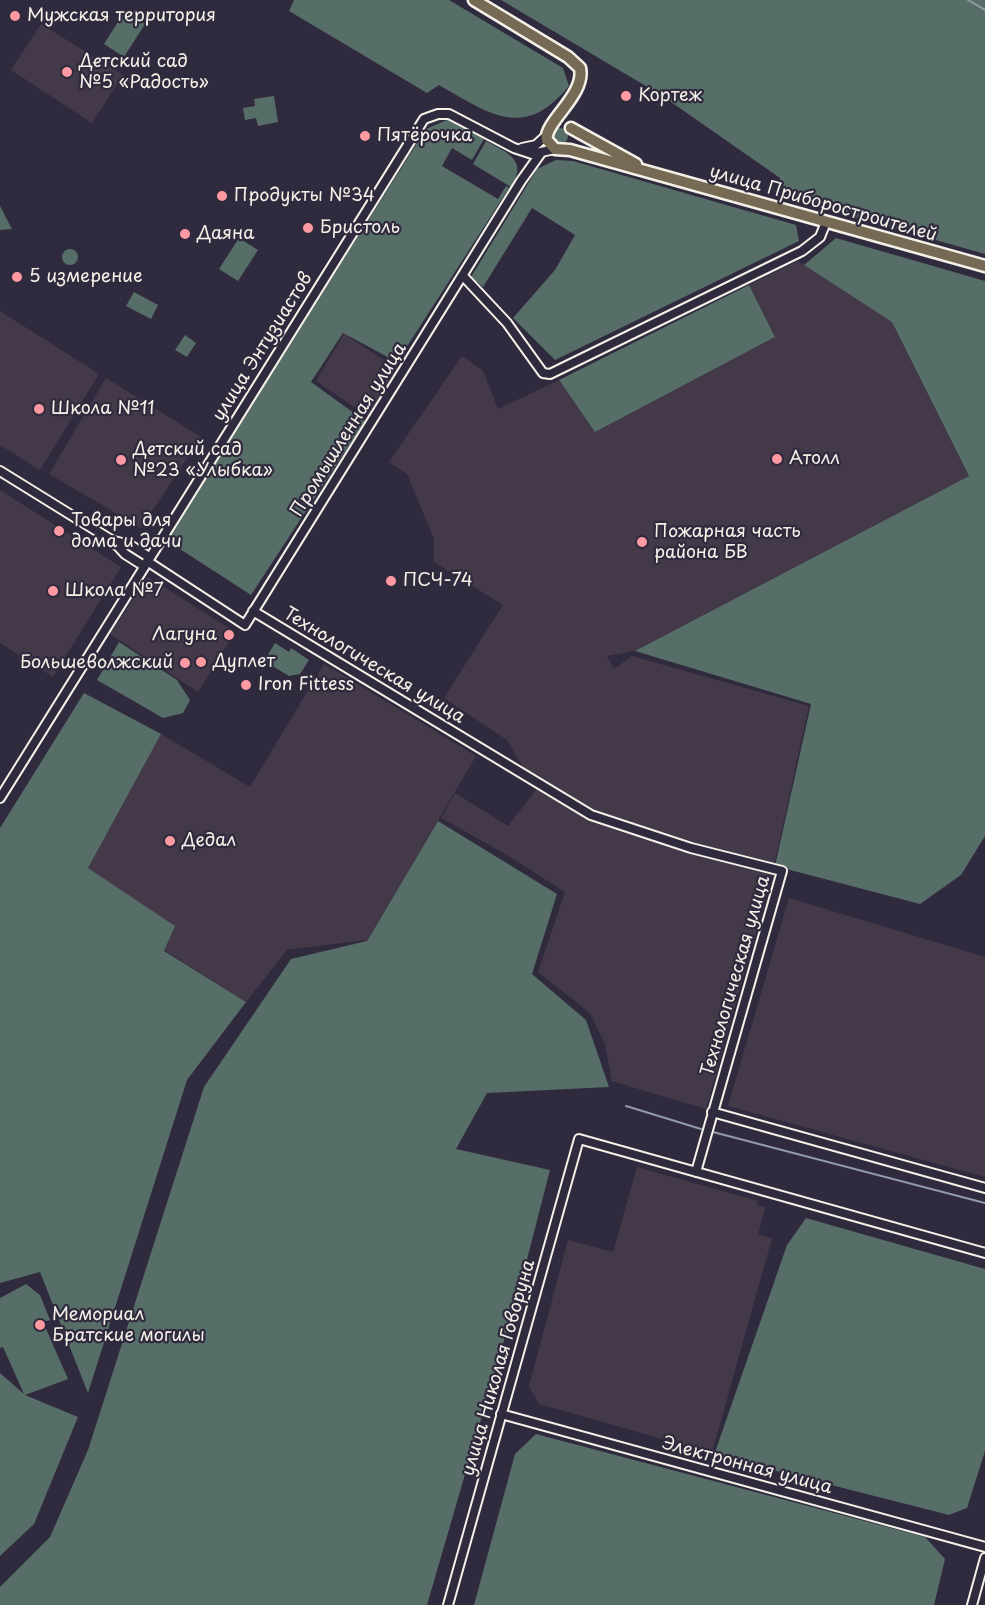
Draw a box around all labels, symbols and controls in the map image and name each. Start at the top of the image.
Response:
place label: Мужская территория [27,5,216,27]
marker: Мужская территория [8,9,22,23]
place label: Детский сад №5 «Радость» [79,51,209,94]
marker: Детский сад №5 «Радость» [60,65,74,79]
place label: Кортеж [638,85,702,107]
marker: Кортеж [619,89,633,103]
place label: Пятёрочка [377,125,472,147]
marker: Пятёрочка [358,129,372,143]
street label: улица Приборостроителей [707,161,939,247]
place label: Продукты №34 [234,185,375,207]
marker: Продукты №34 [215,189,229,203]
place label: Бристоль [320,217,400,239]
marker: Бристоль [301,221,315,235]
place label: Даяна [197,223,254,245]
marker: Даяна [178,227,192,241]
place label: 5 измерение [29,266,142,288]
street label: улица Энтузиастов [208,269,318,425]
marker: 5 измерение [10,270,24,284]
street label: Промышленная улица [287,339,411,521]
place label: Школа №11 [51,398,155,420]
marker: Школа №11 [32,402,46,416]
place label: Детский сад №23 «Улыбка» [133,439,273,482]
place label: Атолл [789,448,840,470]
marker: Атолл [770,452,784,466]
marker: Детский сад №23 «Улыбка» [114,453,128,467]
place label: Товары для дома и дачи [71,510,182,552]
place label: Пожарная часть района БВ [654,521,801,564]
marker: Товары для дома и дачи [52,524,66,538]
marker: Пожарная часть района БВ [635,535,649,549]
place label: ПСЧ-74 [403,570,473,592]
marker: ПСЧ-74 [384,574,398,588]
place label: Школа №7 [65,580,164,602]
marker: Школа №7 [46,584,60,598]
street label: Технологическая улица [280,603,468,729]
place label: Лагуна [152,624,217,646]
marker: Лагуна [222,628,236,642]
place label: Дуплет [213,651,275,673]
place label: Большеволжский [20,652,173,674]
marker: Дуплет [194,655,208,669]
marker: Большеволжский [178,656,192,670]
place label: Iron Fittess [258,674,354,696]
marker: Iron Fittess [239,678,253,692]
place label: Дедал [182,830,236,852]
marker: Дедал [163,834,177,848]
street label: Технологическая улица [697,873,775,1079]
street label: улица Николая Говоруна [458,1257,540,1479]
place label: Мемориал Братские могилы [52,1304,205,1346]
marker: Мемориал Братские могилы [33,1318,47,1332]
street label: Электронная улица [660,1433,834,1499]

